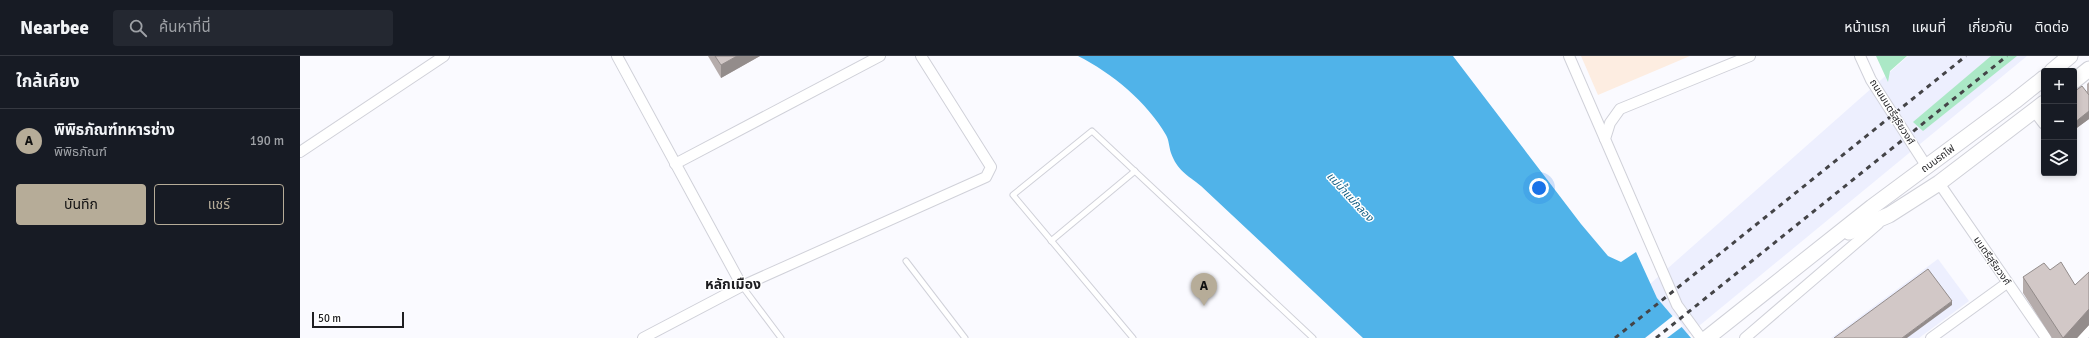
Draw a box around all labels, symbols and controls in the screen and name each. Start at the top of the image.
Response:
search box [113,10,393,46]
text: Nearbee [20,16,89,40]
icon: search [127,17,149,39]
text: ค้นหาที่นี่ [159,18,211,36]
text: หน้าแรก [1844,19,1890,36]
text: แผนที่ [1912,19,1946,36]
text: เกี่ยวกับ [1968,19,2013,36]
text: ติดต่อ [2035,19,2069,36]
map controls [2041,68,2077,176]
button: + [2041,68,2077,104]
text: ใกล้เคียง [16,71,79,92]
street label: ถนนมนตรีสุริยวงศ์ [1867,77,1917,147]
button: − [2041,104,2077,140]
text: พิพิธภัณฑ์ทหารช่าง [54,121,175,139]
text: A [25,133,33,149]
text: 190 m [250,133,284,149]
button: layers [2041,140,2077,176]
street label: ถนนรถไฟ [1919,143,1957,175]
text: พิพิธภัณฑ์ [54,144,107,160]
water label: แม่น้ำแม่กลอง [1324,168,1378,225]
your location [1529,178,1549,198]
button: บันทึก [16,184,146,225]
button: แชร์ [154,184,284,225]
street label: มนตรีสุริยวงศ์ [1971,234,2013,288]
pin: A [1191,273,1217,306]
district label: หลักเมือง [705,276,761,293]
scale bar [312,310,404,329]
text: 50 m [318,312,341,325]

